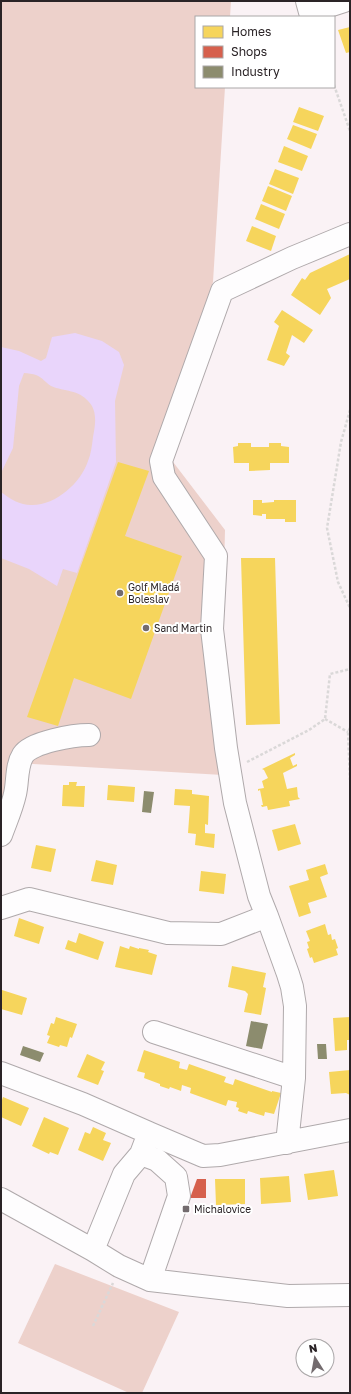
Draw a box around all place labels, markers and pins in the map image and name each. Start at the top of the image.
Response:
place label: Golf Mladá Boleslav [128,581,179,605]
marker: Golf Mladá Boleslav [115,588,125,598]
place label: Sand Martin [154,622,212,634]
marker: Sand Martin [141,623,151,633]
place label: Michalovice [194,1203,251,1215]
marker: Michalovice [181,1204,191,1214]

